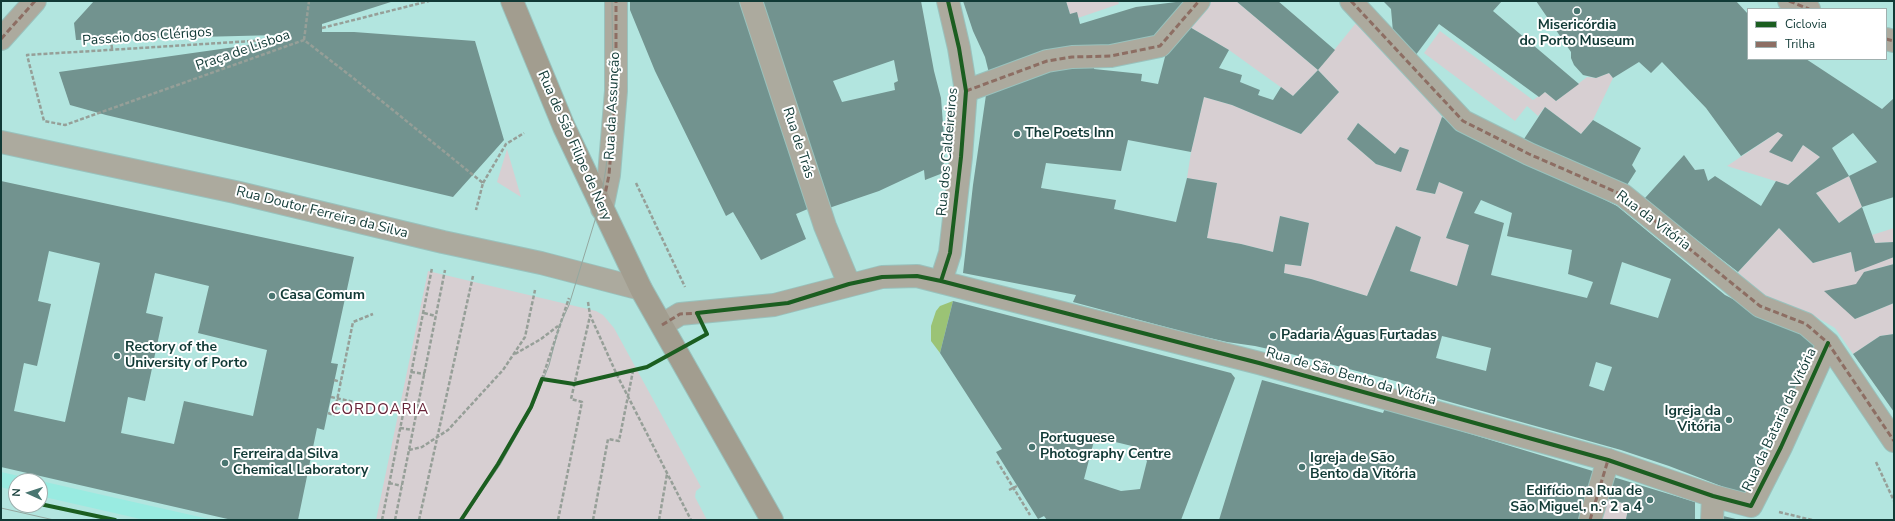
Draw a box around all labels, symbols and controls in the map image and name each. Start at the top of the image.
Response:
marker: Misericórdia do Porto Museum [1572,6,1582,16]
legend [1747,8,1887,60]
text: Ciclovia [1785,16,1827,32]
place label: Misericórdia do Porto Museum [1519,18,1635,50]
street label: Passeio dos Clérigos [82,24,212,50]
street label: Praça de Lisboa [194,27,292,75]
text: Trilha [1785,36,1815,52]
street label: Rua da Assunção [602,51,624,161]
street label: Rua de São Filipe de Nery [533,69,615,223]
street label: Rua dos Caldeireiros [934,87,962,217]
street label: Rua de Trás [779,105,817,181]
place label: The Poets Inn [1025,126,1114,142]
marker: The Poets Inn [1012,129,1022,139]
street label: Rua Doutor Ferreira da Silva [234,184,410,242]
street label: Rua da Vitória [1613,188,1693,254]
place label: Casa Comum [280,288,365,304]
marker: Casa Comum [267,291,277,301]
place label: Padaria Águas Furtadas [1281,328,1437,344]
marker: Padaria Águas Furtadas [1268,331,1278,341]
place label: Rectory of the University of Porto [125,340,247,372]
street label: Rua de São Bento da Vitória [1264,345,1438,409]
street label: Rua da Bataria da Vitória [1739,346,1821,494]
marker: Rectory of the University of Porto [112,351,122,361]
district label: CORDOARIA [331,401,429,419]
place label: Igreja da Vitória [1665,404,1721,436]
marker: Igreja da Vitória [1724,415,1734,425]
place label: Portuguese Photography Centre [1040,431,1171,464]
marker: Portuguese Photography Centre [1027,442,1037,452]
place label: Ferreira da Silva Chemical Laboratory [233,447,368,480]
place label: Igreja de São Bento da Vitória [1310,451,1416,484]
marker: Ferreira da Silva Chemical Laboratory [220,458,230,468]
marker: Igreja de São Bento da Vitória [1297,462,1307,472]
north arrow [8,473,48,513]
place label: Edifício na Rua de São Miguel, n.º 2 a 4 [1510,484,1642,516]
text: N [9,488,24,497]
marker: Edifício na Rua de São Miguel, n.º 2 a 4 [1645,495,1655,505]

